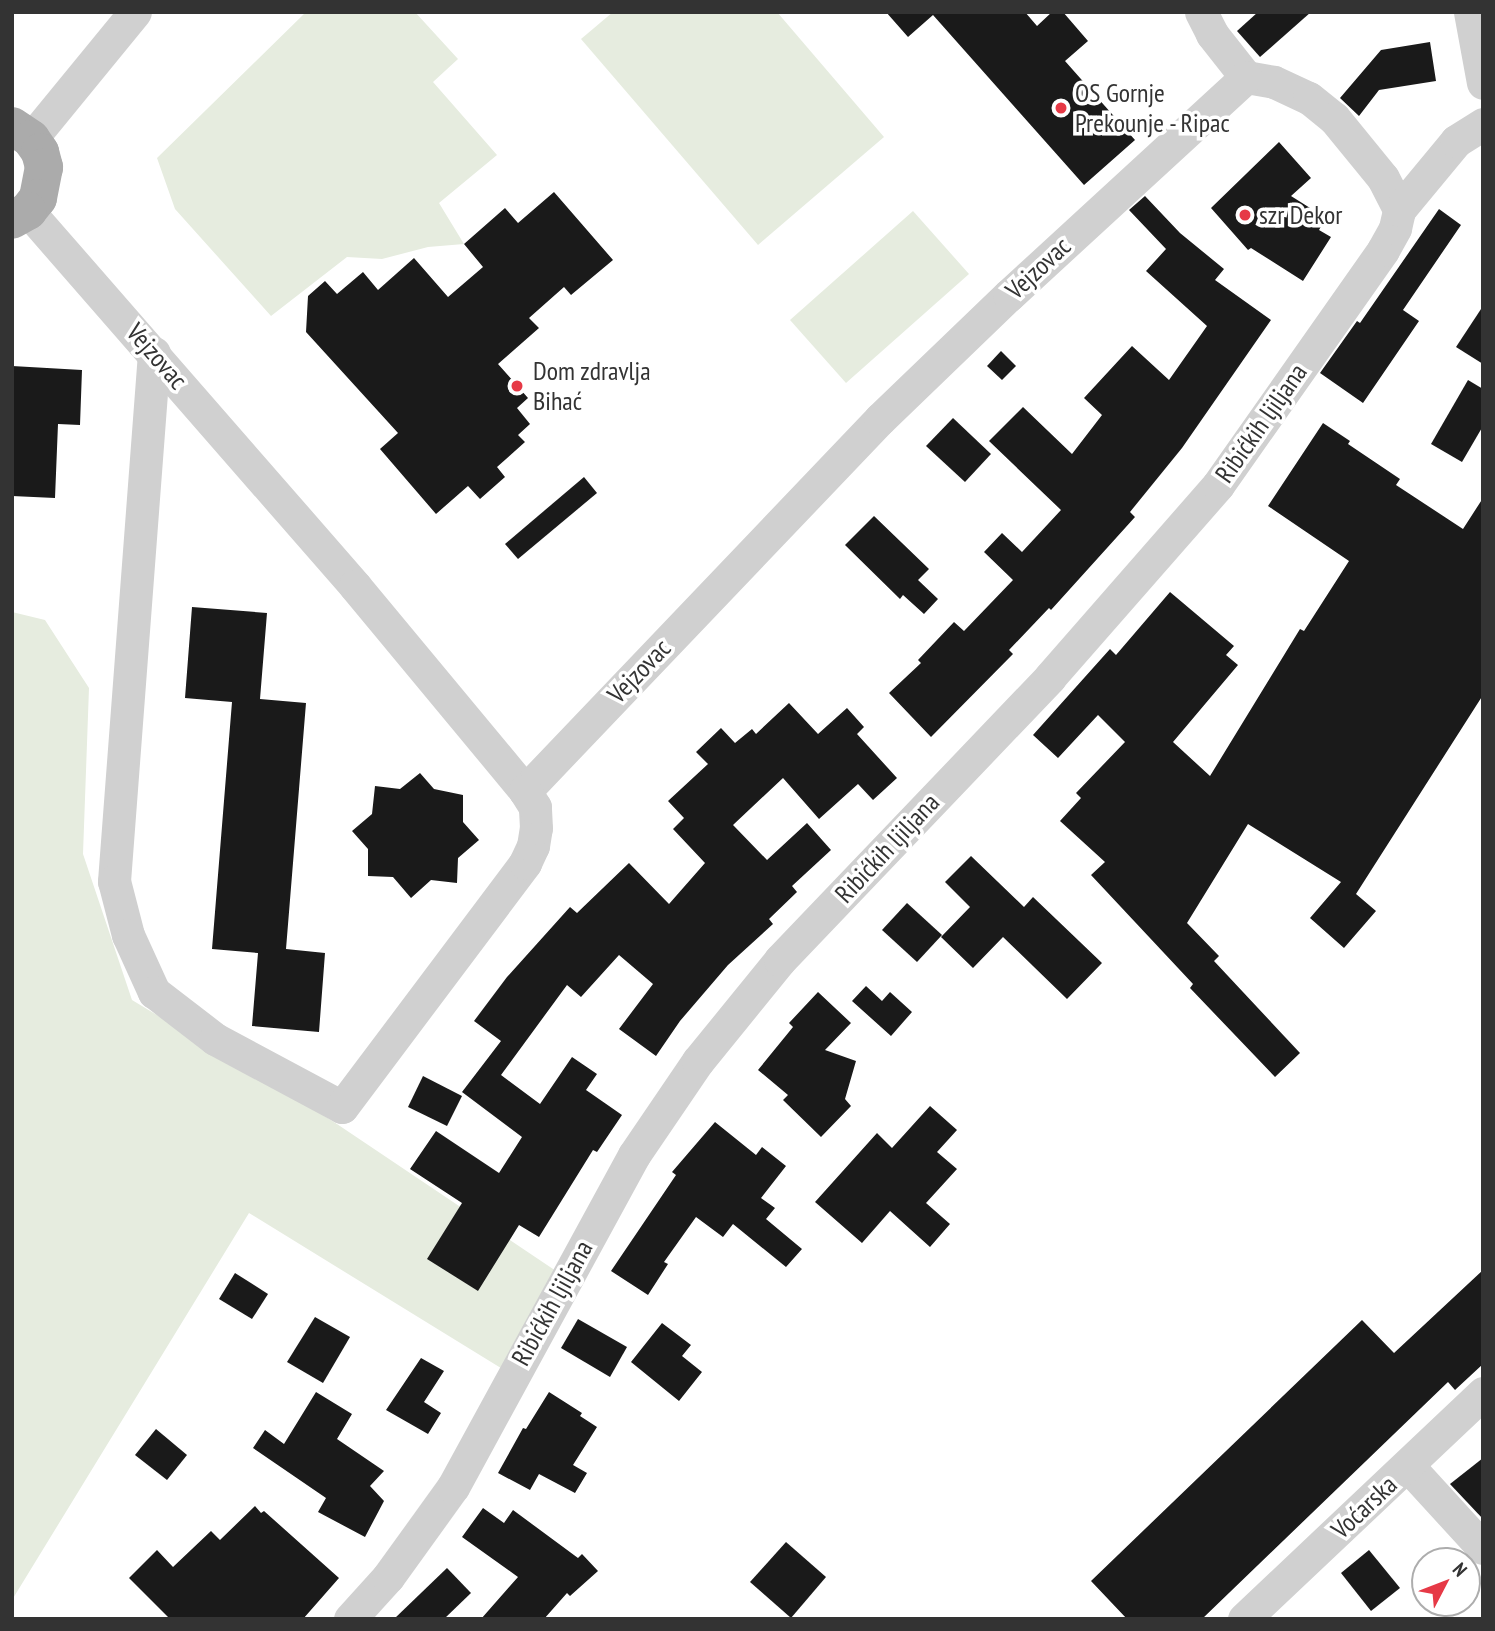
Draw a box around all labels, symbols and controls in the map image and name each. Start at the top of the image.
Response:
place label: OS Gornje Prekounje - Ripac [1075,77,1232,138]
marker: OS Gornje Prekounje - Ripac [1053,100,1069,116]
place label: szr Dekor [1259,199,1342,231]
marker: szr Dekor [1237,207,1253,223]
street label: Vejzovac [999,230,1077,306]
street label: Vejzovac [120,317,194,395]
place label: Dom zdravlja Bihać [533,355,651,416]
street label: Ribićkih ljiljana [1209,357,1313,489]
marker: Dom zdravlja Bihać [507,376,527,396]
street label: Vejzovac [601,633,677,709]
street label: Ribićkih ljiljana [828,787,946,909]
street label: Ribićkih ljiljana [505,1235,599,1371]
street label: Voćarska [1325,1469,1403,1545]
north arrow [1411,1547,1481,1617]
text: N [1448,1557,1472,1581]

